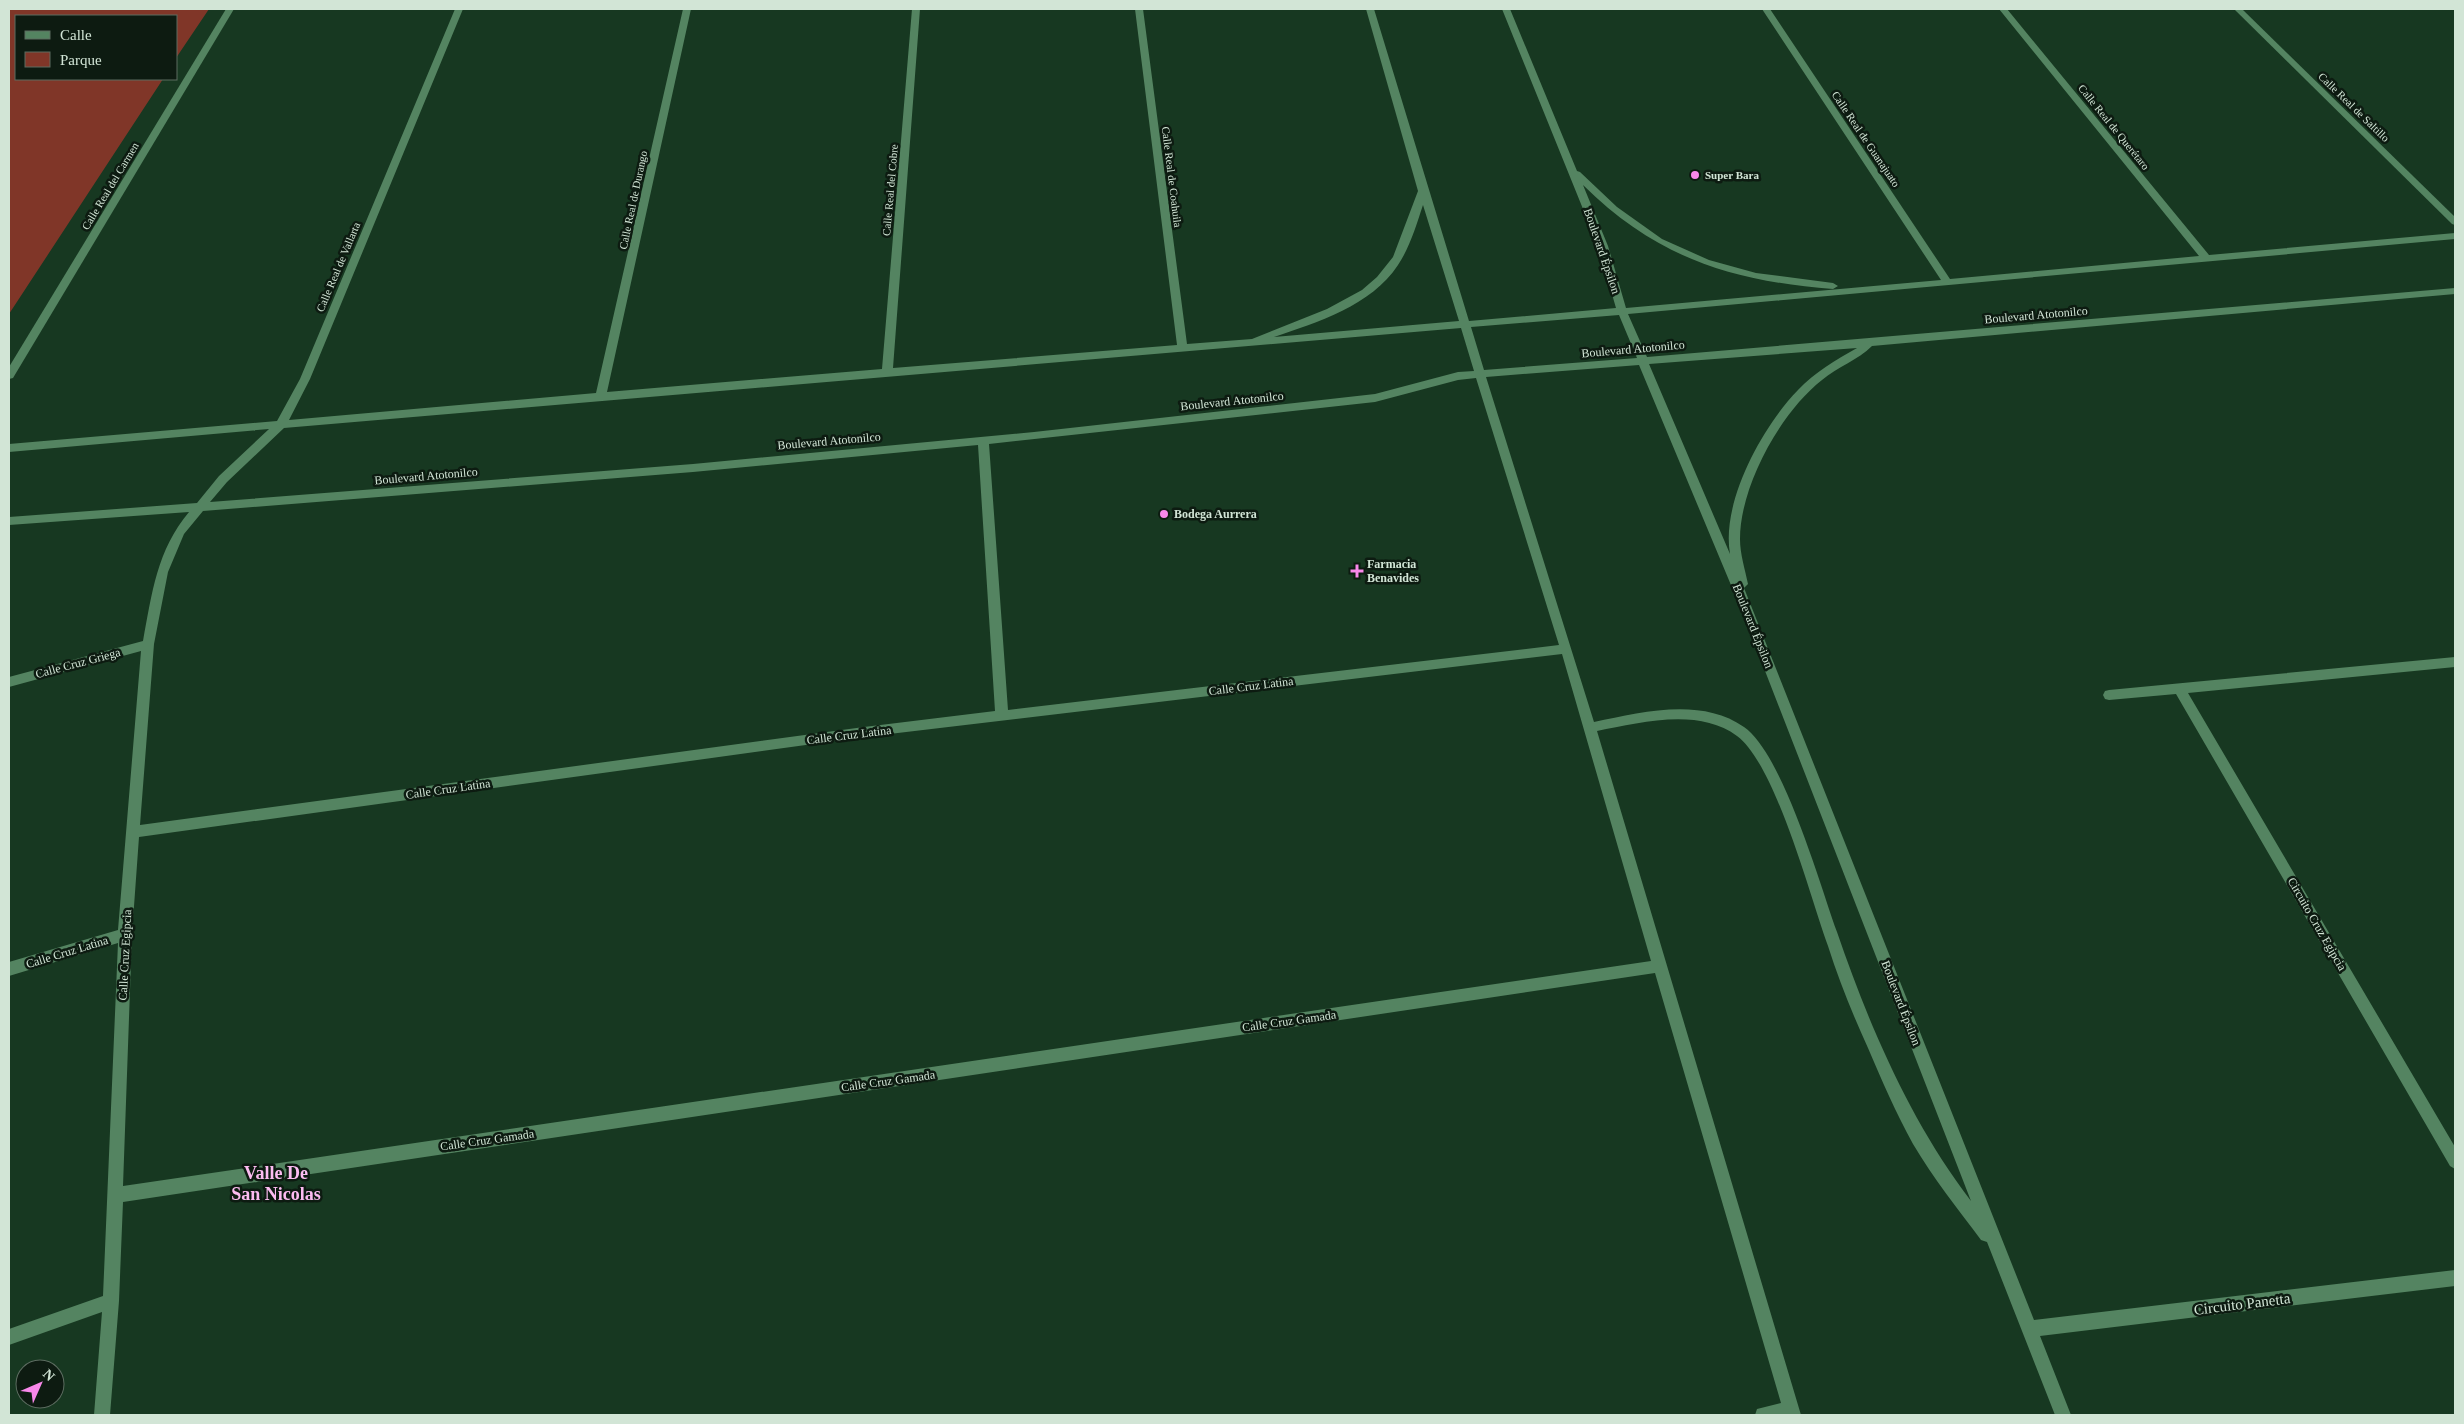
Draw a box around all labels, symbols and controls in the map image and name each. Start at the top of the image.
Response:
legend [15,15,178,80]
text: Calle [60,27,92,43]
text: Parque [60,52,102,68]
street label: Calle Real de Saltillo [2316,70,2392,144]
street label: Calle Real de Querétaro [2076,82,2152,172]
street label: Calle Real de Guanajuato [1830,89,1903,189]
street label: Calle Real de Coahuila [1160,126,1184,228]
street label: Calle Real del Carmen [79,140,141,232]
street label: Calle Real del Cobre [880,144,900,236]
street label: Calle Real de Durango [617,149,649,250]
marker: Super Bara [1689,169,1701,181]
place label: Super Bara [1705,169,1759,181]
street label: Boulevard Épsilon [1581,206,1623,296]
street label: Calle Real de Vallarta [314,220,362,314]
street label: Boulevard Atotonilco [1984,304,2088,326]
street label: Boulevard Atotonilco [1581,338,1685,360]
street label: Boulevard Atotonilco [1180,389,1284,413]
street label: Boulevard Atotonilco [777,430,881,452]
street label: Boulevard Atotonilco [374,465,478,487]
place label: Bodega Aurrera [1174,507,1257,521]
marker: Bodega Aurrera [1158,508,1170,520]
place label: Farmacia Benavides [1367,557,1419,585]
marker: Farmacia Benavides [1351,565,1363,577]
street label: Boulevard Épsilon [1730,582,1776,670]
street label: Calle Cruz Griega [34,645,123,681]
street label: Calle Cruz Latina [1208,674,1295,698]
street label: Calle Cruz Latina [806,723,893,747]
street label: Calle Cruz Latina [405,776,492,802]
street label: Circuito Cruz Egipcia [2285,875,2350,974]
street label: Calle Cruz Egipcia [116,908,134,1001]
street label: Calle Cruz Latina [24,933,110,971]
street label: Boulevard Épsilon [1878,959,1924,1047]
street label: Calle Cruz Gamada [1241,1007,1337,1035]
street label: Calle Cruz Gamada [840,1067,936,1095]
street label: Calle Cruz Gamada [439,1126,535,1154]
district label: Valle De San Nicolas [231,1163,321,1204]
street label: Circuito Panetta [2193,1290,2291,1318]
north arrow [15,1359,65,1409]
text: N [40,1366,58,1384]

